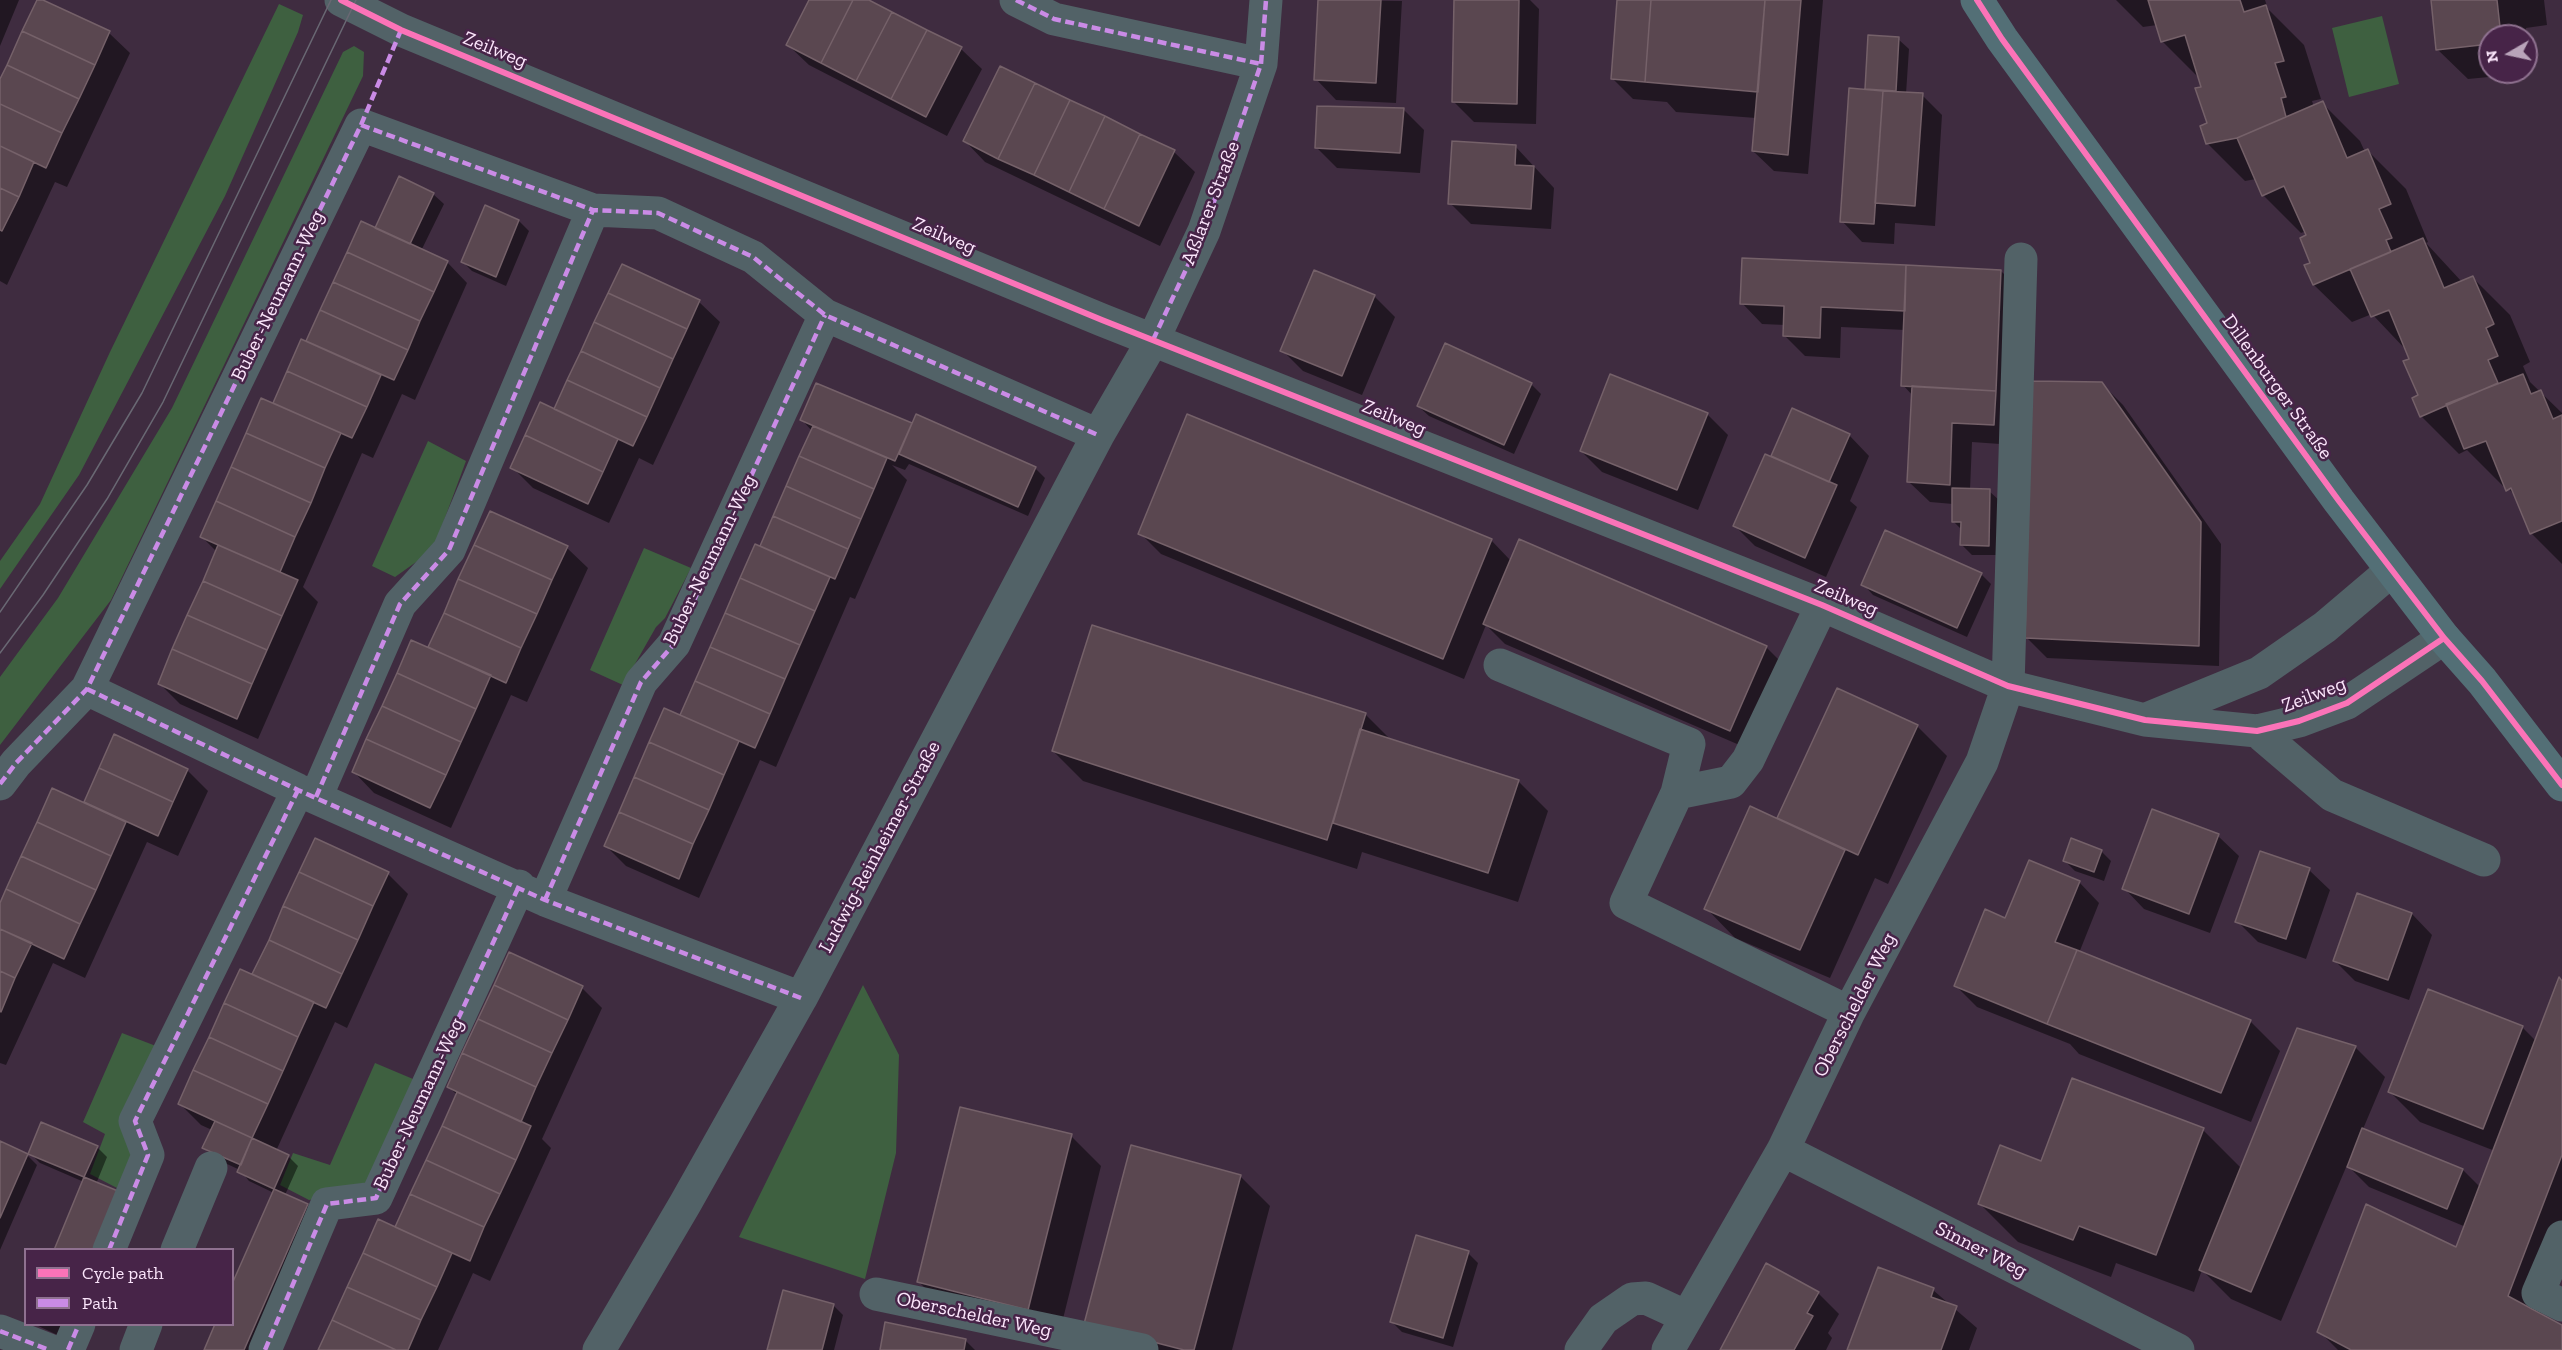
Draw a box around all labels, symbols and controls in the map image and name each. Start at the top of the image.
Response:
north arrow [2478,24,2538,84]
street label: Zeilweg [459,26,531,74]
text: N [2481,49,2502,64]
street label: Aßlarer Straße [1176,138,1246,268]
street label: Buber-Neumann-Weg [226,207,330,385]
street label: Zeilweg [908,212,980,260]
street label: Dillenburger Straße [2216,310,2338,464]
street label: Zeilweg [1358,394,1430,442]
street label: Buber-Neumann-Weg [658,471,762,649]
street label: Zeilweg [1810,574,1882,622]
street label: Zeilweg [2278,672,2350,718]
street label: Ludwig-Reinheimer-Straße [814,737,946,957]
street label: Oberschelder Weg [1808,929,1902,1081]
street label: Buber-Neumann-Weg [369,1014,469,1194]
street label: Sinner Weg [1931,1217,2031,1283]
legend [24,1248,234,1326]
text: Cycle path [82,1262,164,1284]
street label: Oberschelder Weg [894,1287,1054,1343]
text: Path [82,1292,118,1314]

